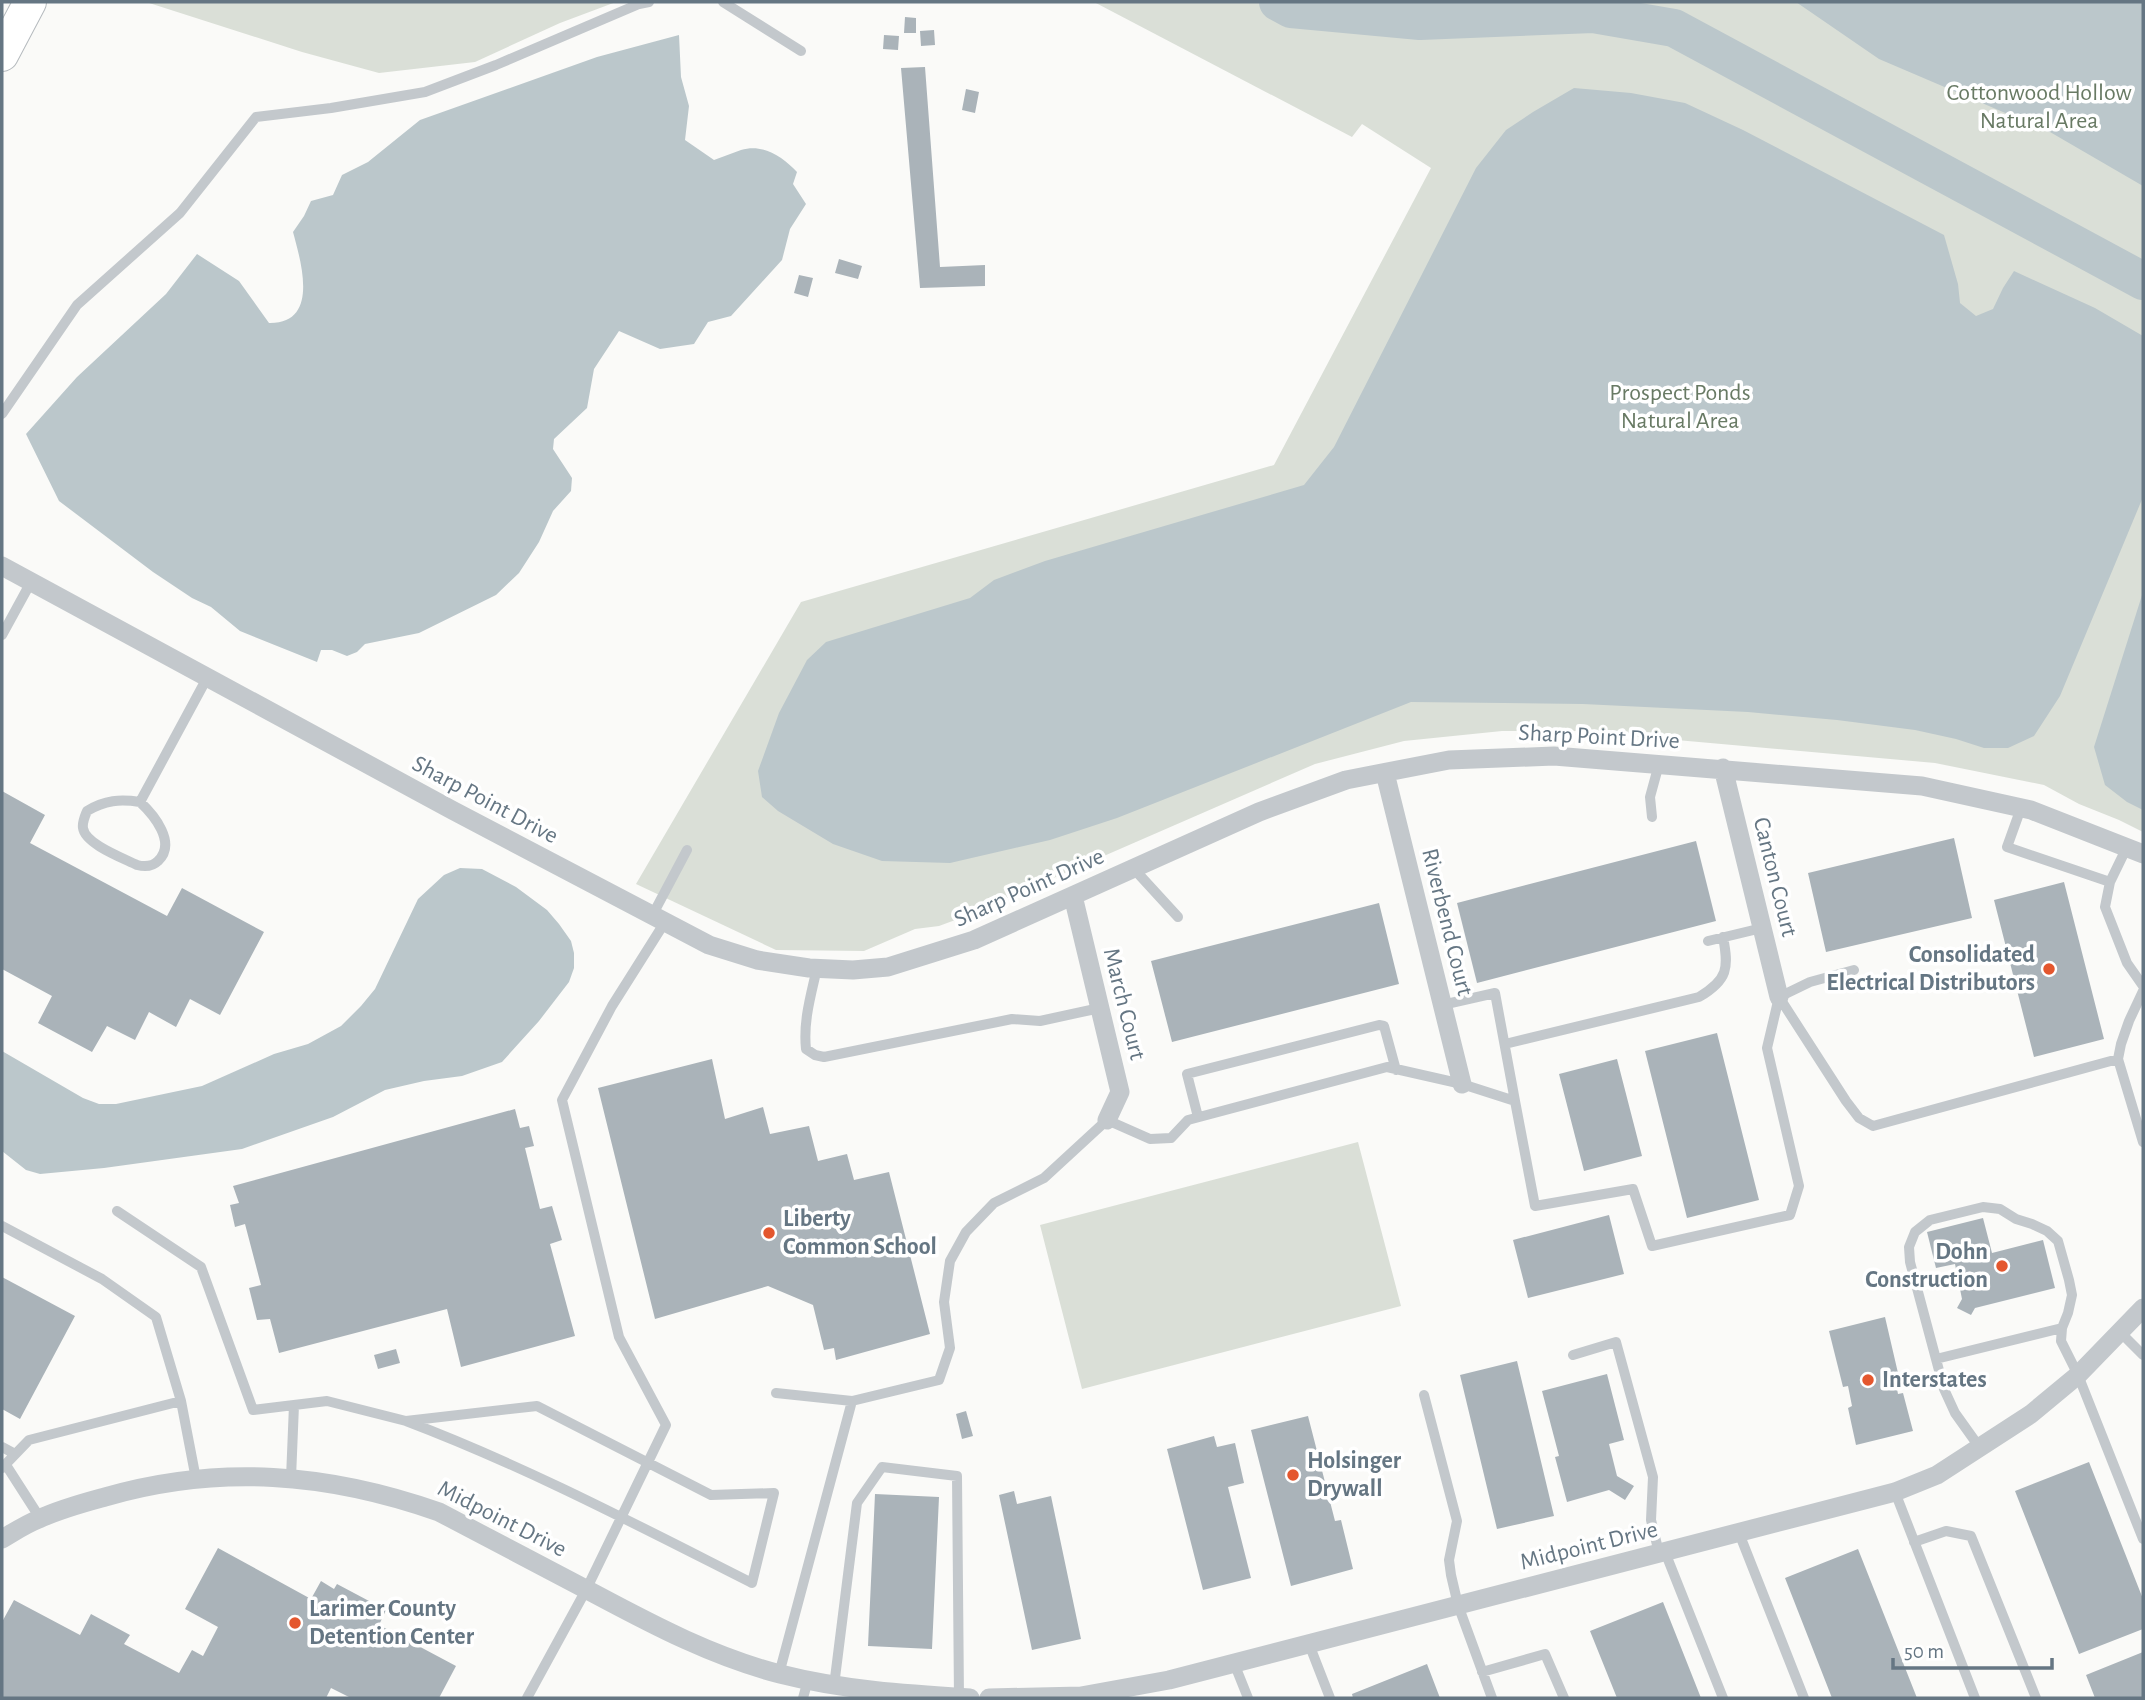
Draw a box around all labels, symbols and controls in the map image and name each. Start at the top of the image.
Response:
park label: Cottonwood Hollow Natural Area [1946,81,2132,133]
park label: Prospect Ponds Natural Area [1609,381,1751,433]
street label: Sharp Point Drive [1518,721,1680,753]
street label: Sharp Point Drive [408,752,562,848]
street label: Canton Court [1749,815,1801,939]
street label: Sharp Point Drive [950,844,1108,932]
street label: Riverbend Court [1417,846,1477,999]
place label: Consolidated Electrical Distributors [1826,943,2035,995]
street label: March Court [1099,946,1150,1063]
marker: Consolidated Electrical Distributors [2041,961,2057,977]
place label: Liberty Common School [783,1207,937,1259]
marker: Liberty Common School [761,1225,777,1241]
place label: Dohn Construction [1865,1240,1988,1292]
marker: Dohn Construction [1994,1258,2010,1274]
place label: Interstates [1882,1368,1987,1392]
marker: Interstates [1860,1372,1876,1388]
place label: Holsinger Drywall [1307,1449,1402,1501]
marker: Holsinger Drywall [1285,1467,1301,1483]
street label: Midpoint Drive [434,1476,570,1562]
street label: Midpoint Drive [1518,1517,1660,1575]
place label: Larimer County Detention Center [309,1597,475,1649]
marker: Larimer County Detention Center [287,1615,303,1631]
scale bar [1893,1626,2052,1670]
text: 50 m [1904,1641,1944,1662]

